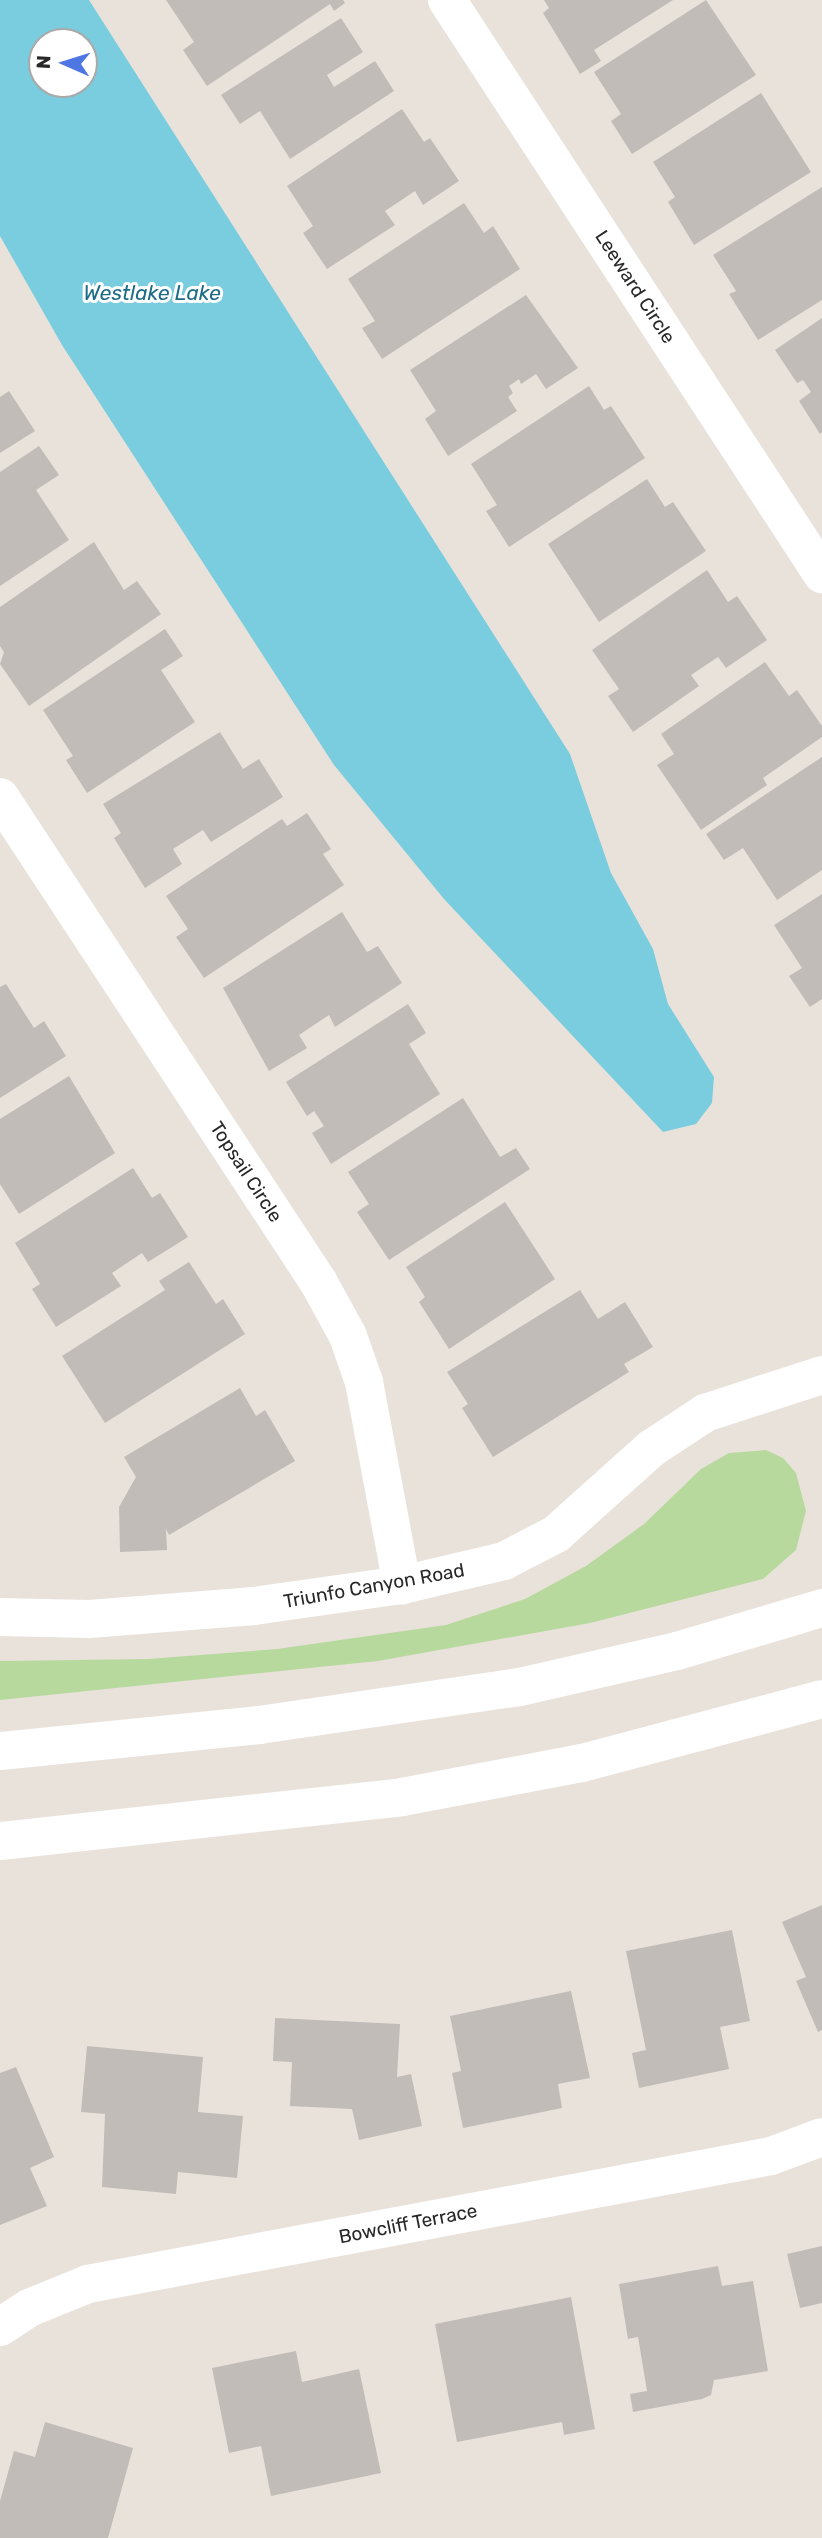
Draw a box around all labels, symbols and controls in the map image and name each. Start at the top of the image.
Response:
north arrow [28,28,98,98]
text: N [32,55,55,69]
street label: Leeward Circle [590,226,680,348]
water label: Westlake Lake [83,280,221,306]
street label: Topsail Circle [205,1117,287,1227]
street label: Triunfo Canyon Road [282,1559,466,1613]
street label: Bowcliff Terrace [336,2199,480,2249]

